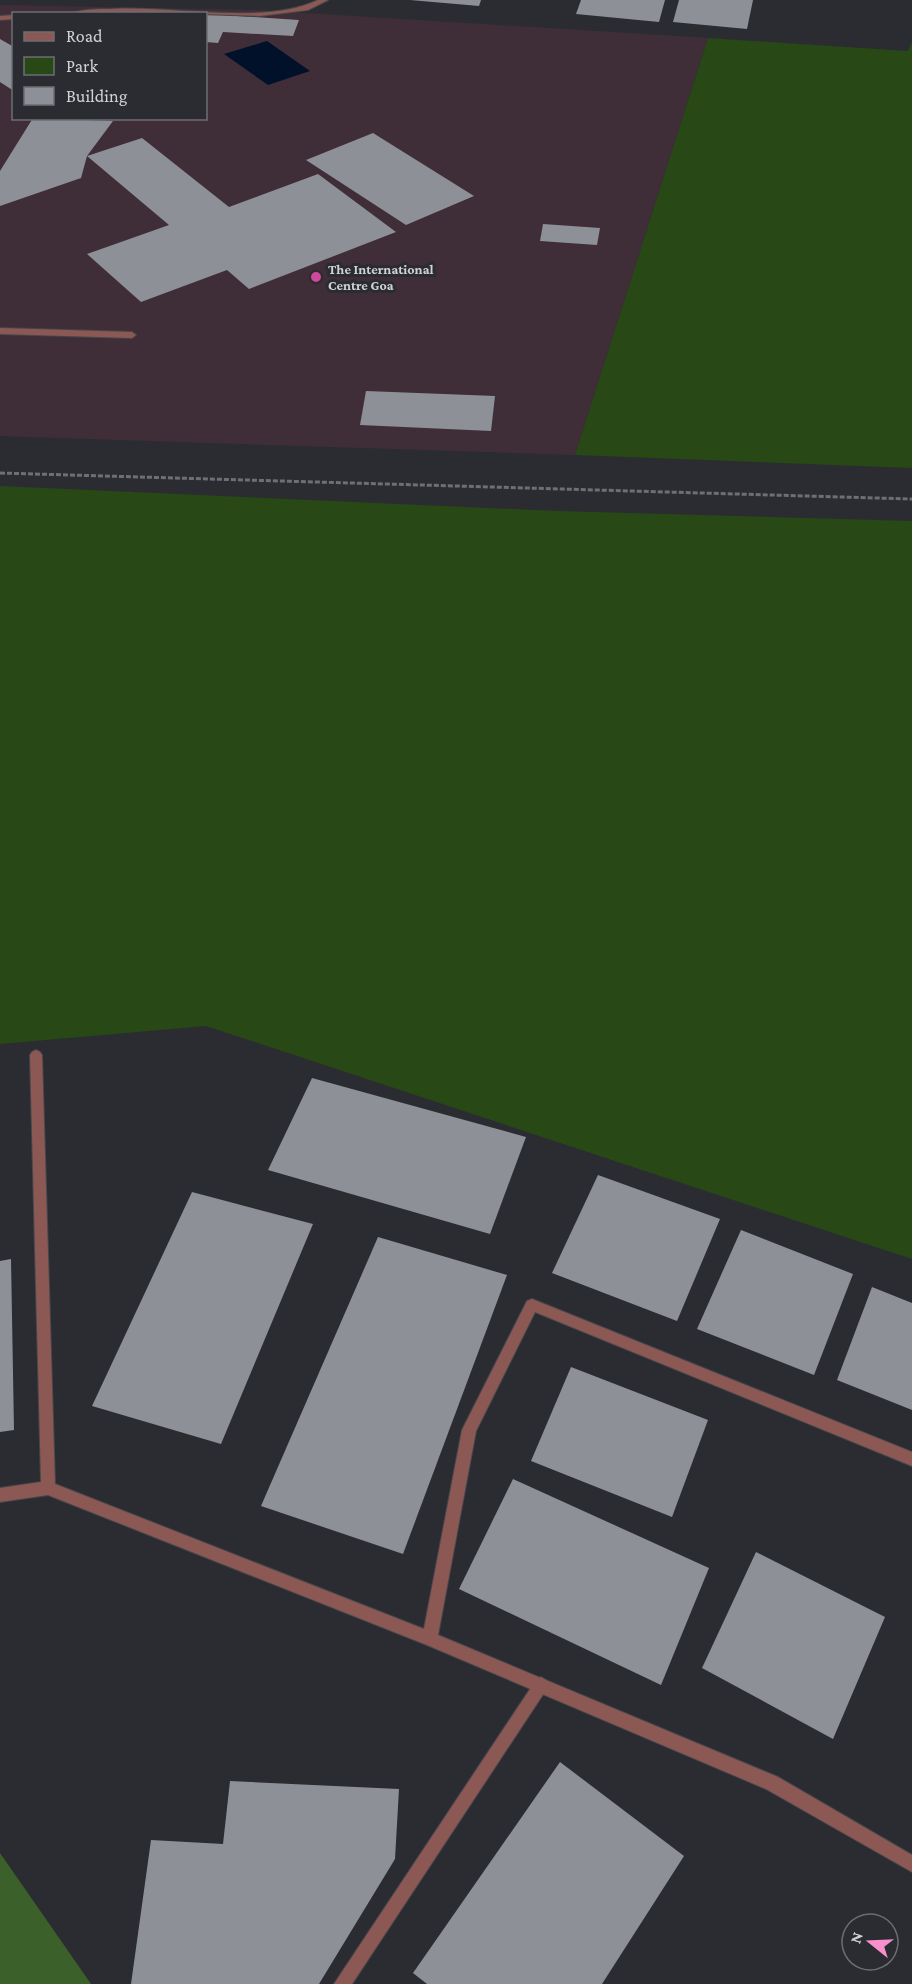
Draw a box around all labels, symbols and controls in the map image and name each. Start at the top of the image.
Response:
legend [12,12,207,120]
text: Road [66,26,103,46]
text: Park [66,56,98,76]
text: Building [66,86,128,106]
place label: The International Centre Goa [328,261,434,293]
marker: The International Centre Goa [309,270,323,284]
north arrow [840,1912,900,1972]
text: N [846,1930,866,1945]

